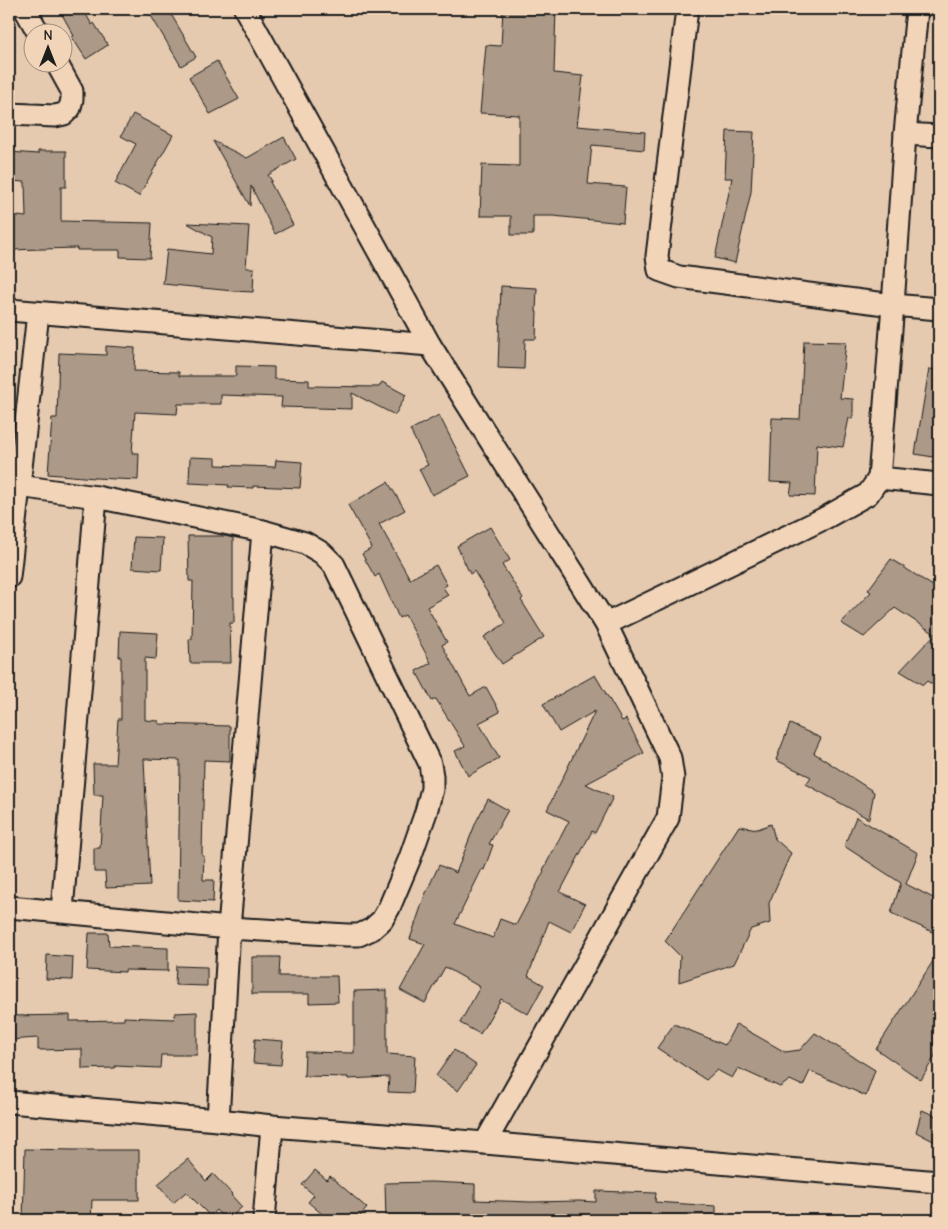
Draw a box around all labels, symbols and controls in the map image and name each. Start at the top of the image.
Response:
north arrow [22,22,72,72]
text: N [43,27,53,44]

